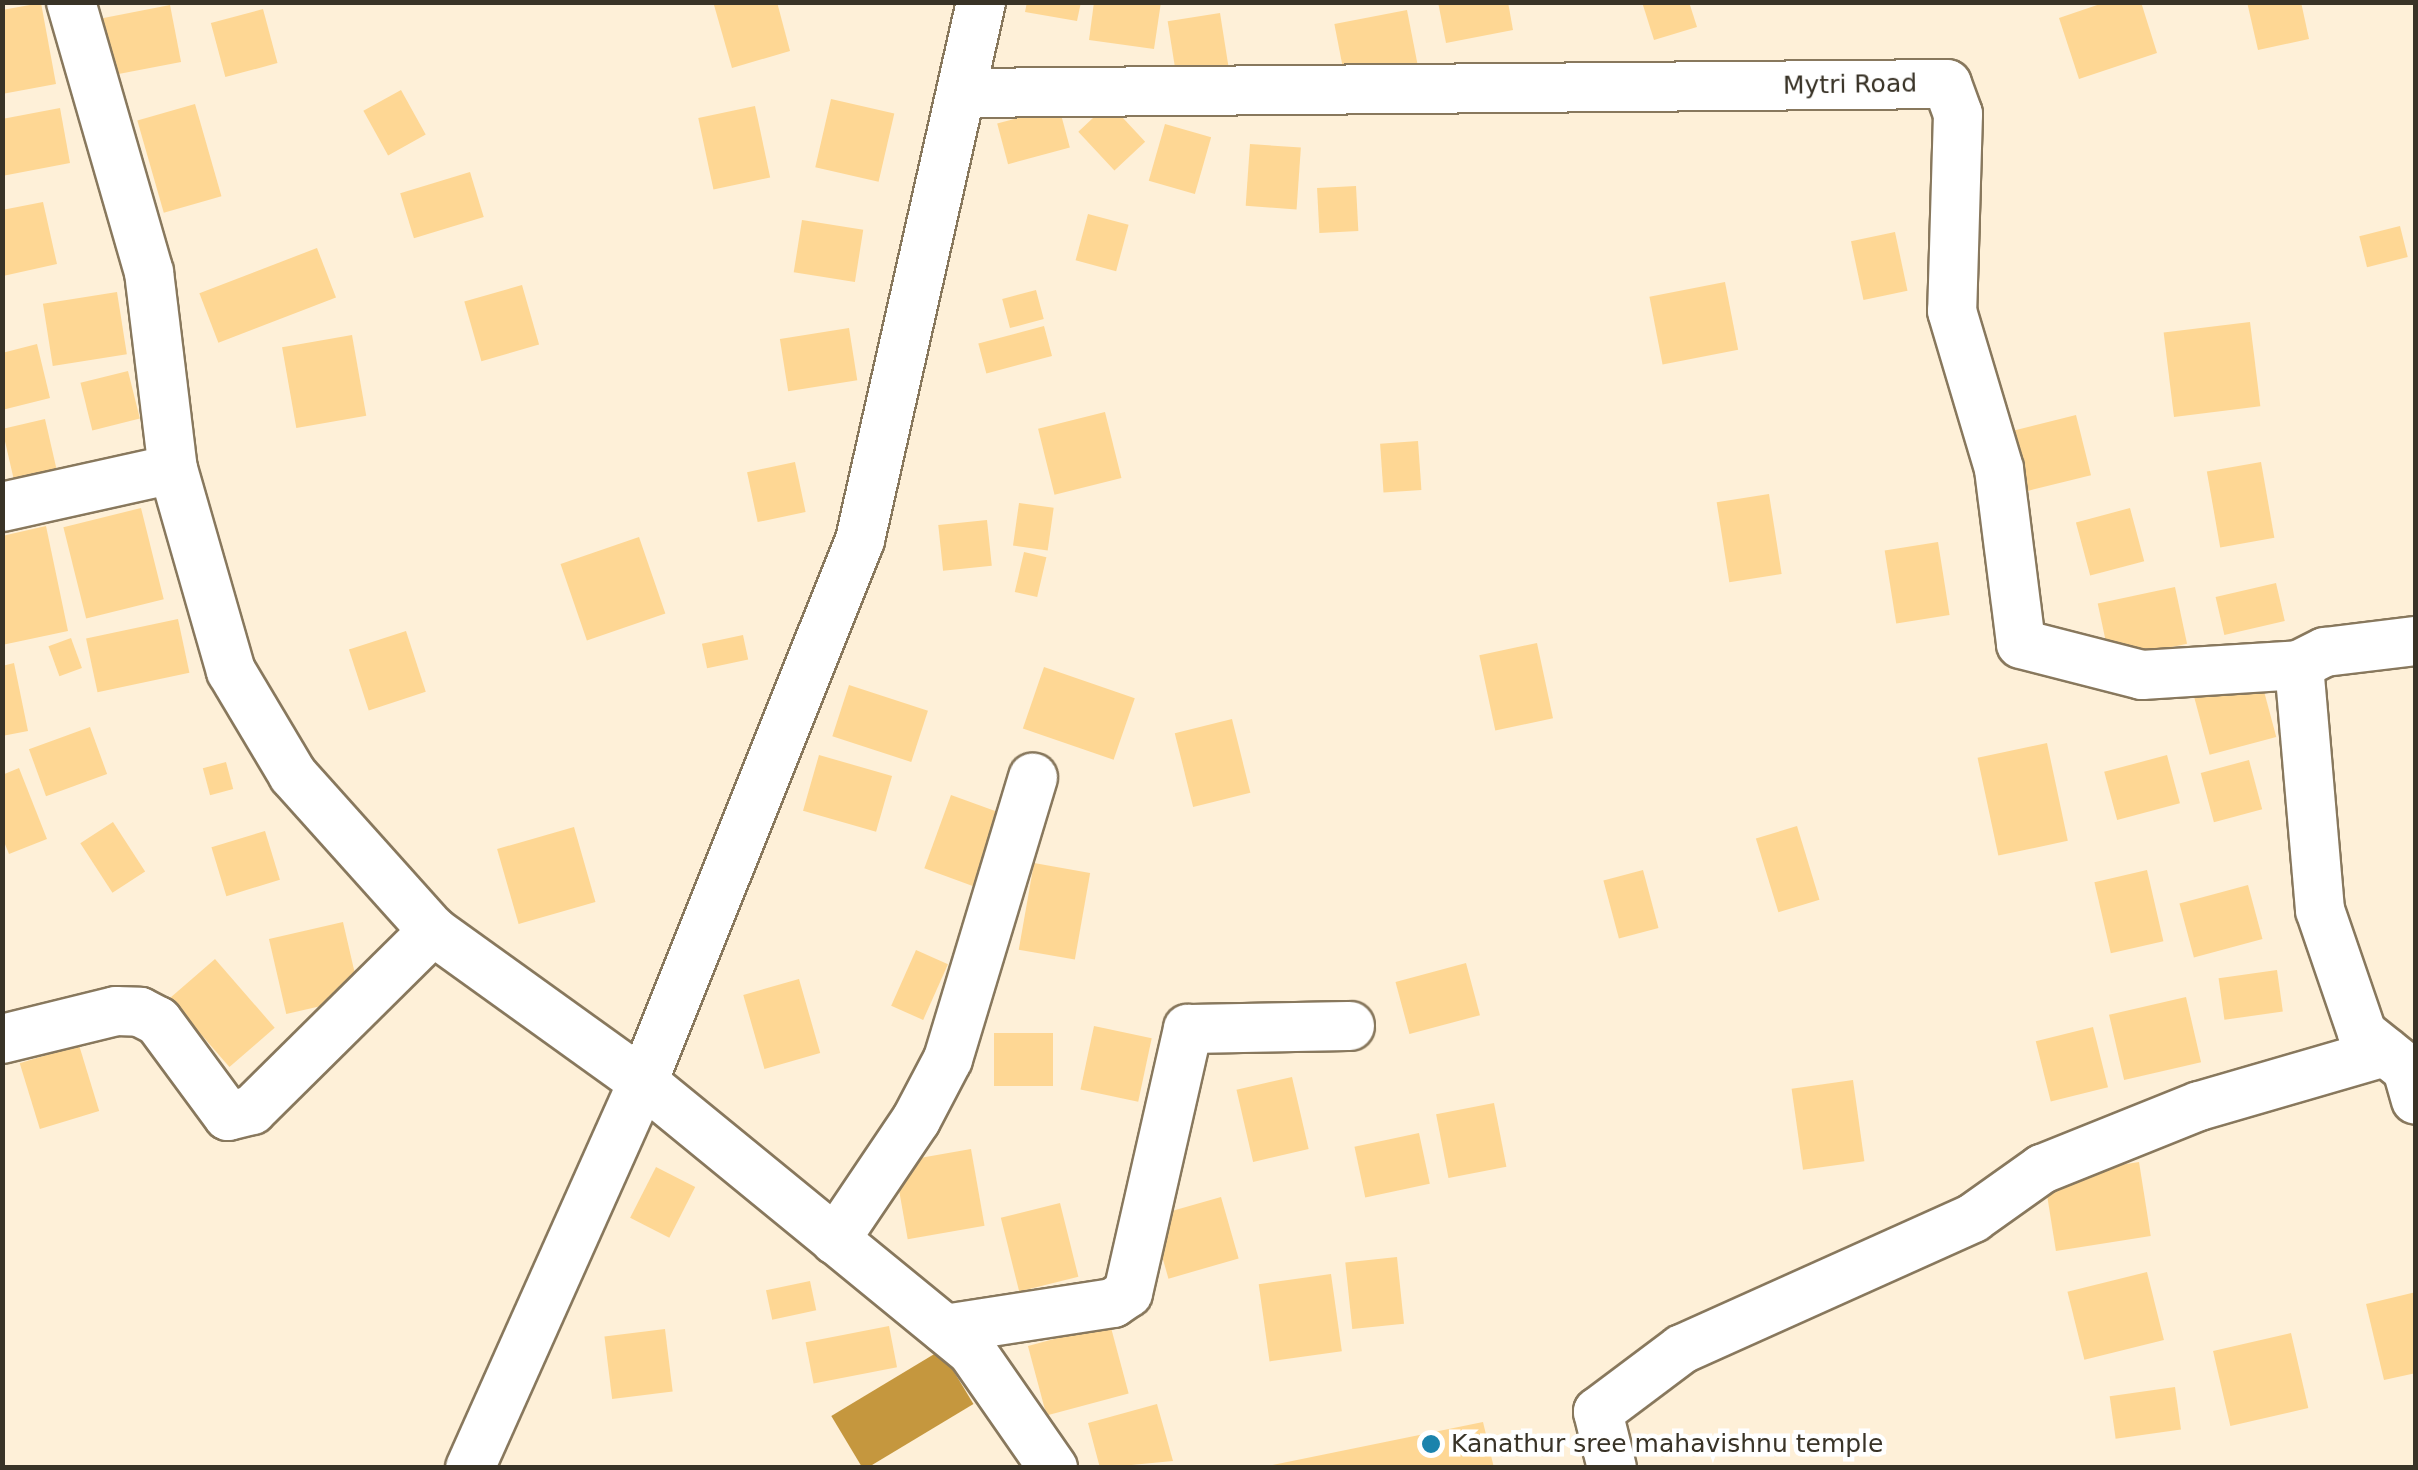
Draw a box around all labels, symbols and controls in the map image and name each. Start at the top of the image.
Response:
street label: Mytri Road [1783,69,1917,101]
place label: Kanathur sree mahavishnu temple [1451,1429,1883,1459]
marker: Kanathur sree mahavishnu temple [1420,1433,1442,1455]

